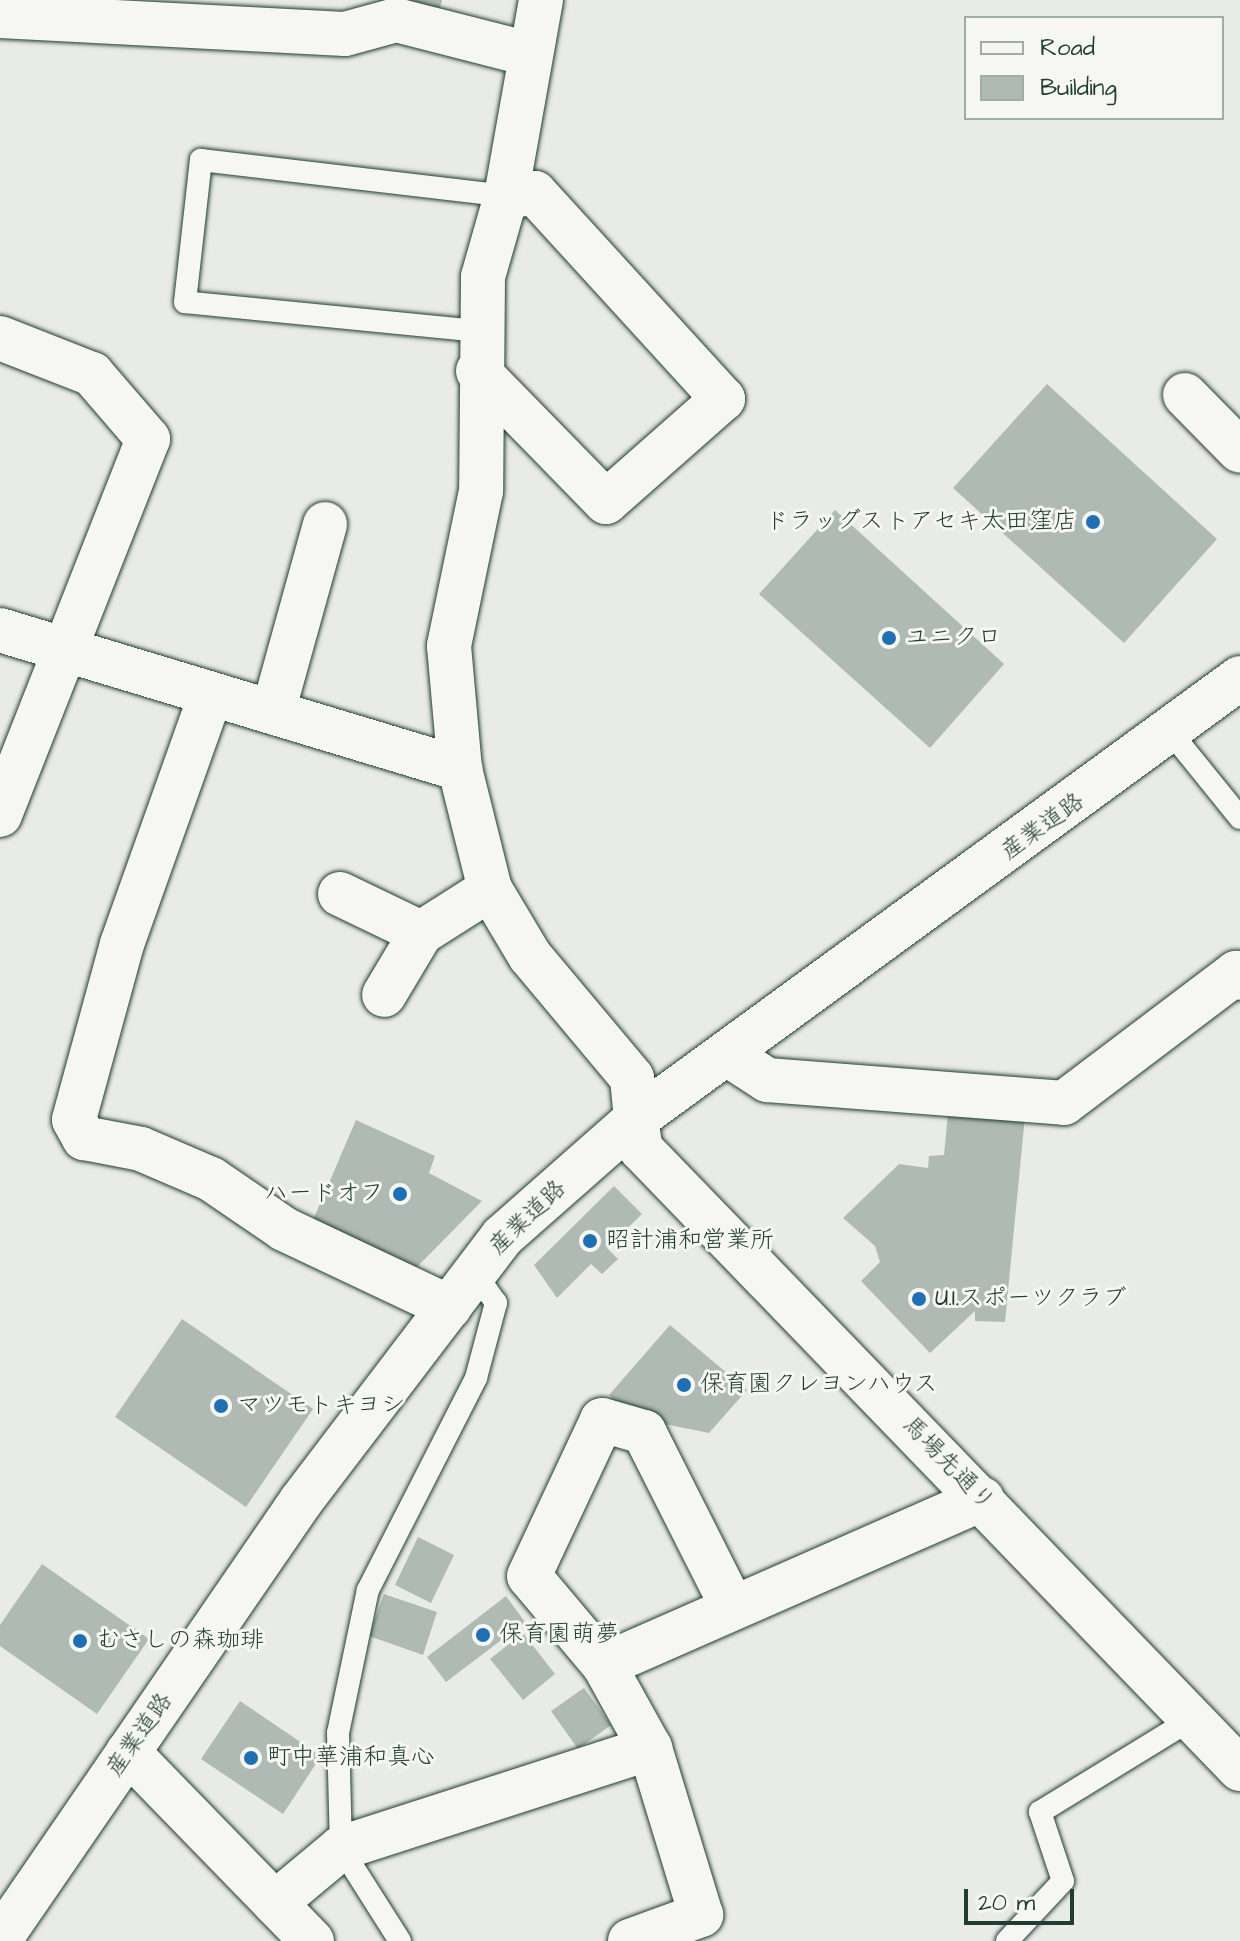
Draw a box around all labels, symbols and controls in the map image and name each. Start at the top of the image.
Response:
legend [964,16,1224,120]
text: Road [1040,31,1095,65]
text: Building [1040,71,1117,105]
place label: ドラッグストアセキ太田窪店 [765,508,1077,536]
marker: ドラッグストアセキ太田窪店 [1084,513,1102,531]
place label: ユニクロ [905,624,1001,652]
marker: ユニクロ [880,629,898,647]
street label: 産業道路 [996,787,1090,867]
street label: 産業道路 [483,1174,573,1262]
place label: ハードオフ [264,1180,384,1208]
marker: ハードオフ [391,1185,409,1203]
place label: 昭計浦和営業所 [606,1227,774,1255]
marker: 昭計浦和営業所 [581,1232,599,1250]
place label: U.I.スポーツクラブ [935,1285,1127,1313]
marker: U.I.スポーツクラブ [910,1290,928,1308]
place label: 保育園クレヨンハウス [700,1371,940,1399]
marker: 保育園クレヨンハウス [675,1376,693,1394]
place label: マツモトキヨシ [237,1392,405,1420]
marker: マツモトキヨシ [212,1397,230,1415]
street label: 馬場先通り [896,1411,1000,1517]
place label: 保育園萌夢 [499,1621,619,1649]
marker: 保育園萌夢 [474,1626,492,1644]
place label: むさしの森珈琲 [96,1627,264,1655]
marker: むさしの森珈琲 [71,1632,89,1650]
street label: 産業道路 [101,1687,179,1783]
place label: 町中華浦和真心 [267,1744,435,1772]
marker: 町中華浦和真心 [242,1749,260,1767]
scale bar [968,1873,1078,1923]
text: 20 m [978,1886,1035,1920]

